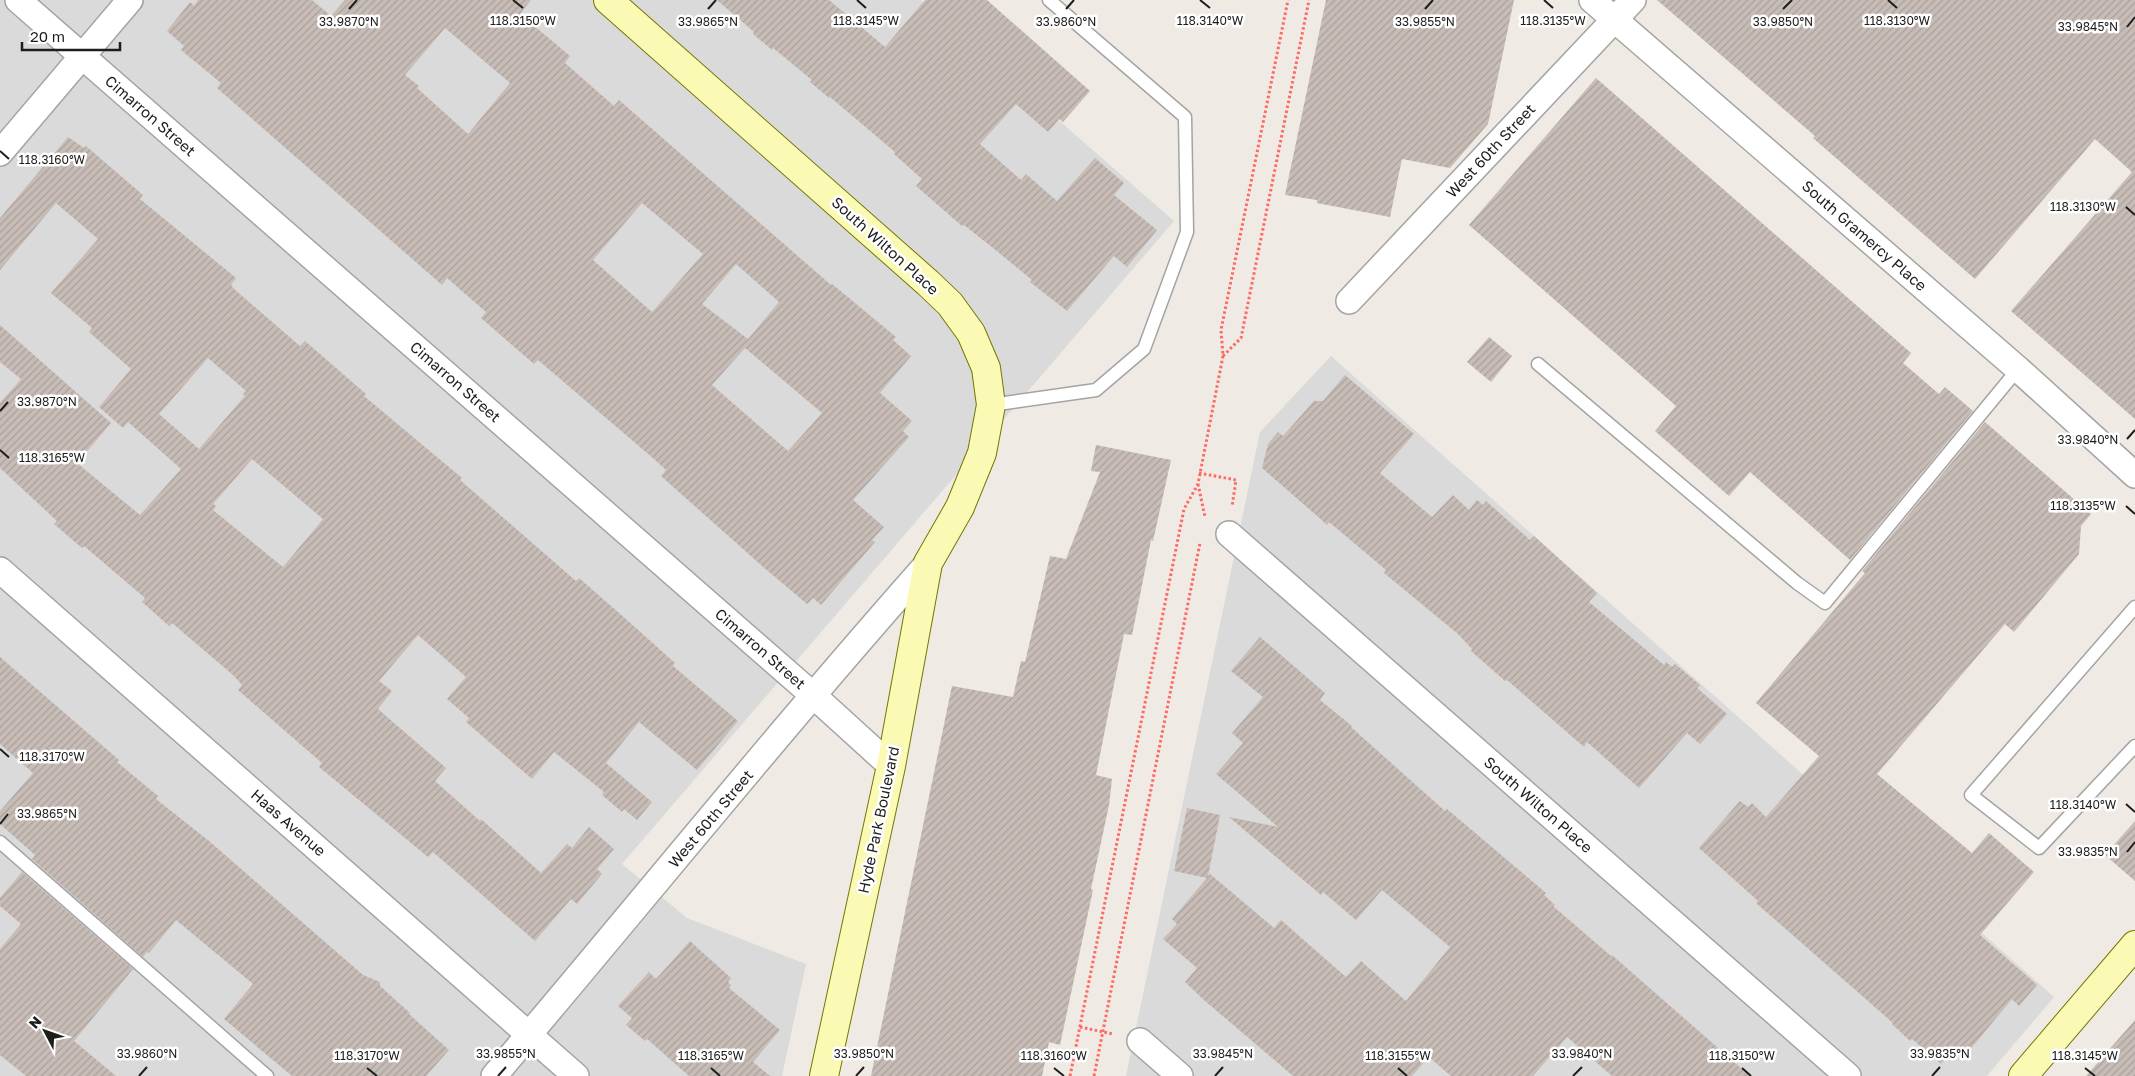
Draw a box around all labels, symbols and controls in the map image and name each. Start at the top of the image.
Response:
text: 118.3150°W [490,13,556,28]
text: 118.3145°W [833,13,899,28]
text: 118.3140°W [1177,13,1244,28]
text: 118.3135°W [1520,13,1586,28]
text: 118.3130°W [1864,13,1931,28]
text: 33.9870°N [319,14,379,29]
text: 33.9865°N [678,14,738,29]
text: 33.9860°N [1036,14,1096,29]
text: 33.9855°N [1395,14,1455,29]
text: 33.9850°N [1753,14,1813,29]
text: 33.9845°N [2058,19,2118,34]
scale bar [22,20,120,52]
text: 20 m [30,27,65,45]
street label: Cimarron Street [102,71,200,159]
street label: West 60th Street [1442,100,1538,201]
text: 118.3160°W [19,152,86,167]
street label: South Gramercy Place [1799,176,1931,294]
street label: South Wilton Place [829,193,943,298]
text: 118.3130°W [2050,199,2117,214]
street label: Cimarron Street [407,337,505,425]
text: 33.9870°N [17,394,77,409]
text: 33.9840°N [2058,432,2118,447]
text: 118.3165°W [19,450,85,465]
text: 118.3135°W [2050,498,2116,513]
street label: Cimarron Street [712,604,810,692]
street label: Hyde Park Boulevard [854,745,902,895]
text: 118.3170°W [19,749,85,764]
street label: South Wilton Place [1481,752,1597,856]
street label: West 60th Street [664,766,756,871]
street label: Haas Avenue [248,785,330,860]
text: 118.3140°W [2050,797,2117,812]
text: 33.9865°N [17,806,77,821]
text: 33.9835°N [2058,844,2118,859]
north arrow [20,1006,70,1056]
text: N [25,1013,45,1032]
text: 33.9860°N [117,1046,177,1061]
text: 33.9855°N [476,1046,536,1061]
text: 33.9850°N [834,1046,894,1061]
text: 33.9845°N [1193,1046,1253,1061]
text: 33.9840°N [1552,1046,1612,1061]
text: 33.9835°N [1910,1046,1970,1061]
text: 118.3170°W [334,1048,400,1063]
text: 118.3165°W [678,1048,744,1063]
text: 118.3160°W [1021,1048,1088,1063]
text: 118.3155°W [1365,1048,1431,1063]
text: 118.3150°W [1709,1048,1775,1063]
text: 118.3145°W [2052,1048,2118,1063]

